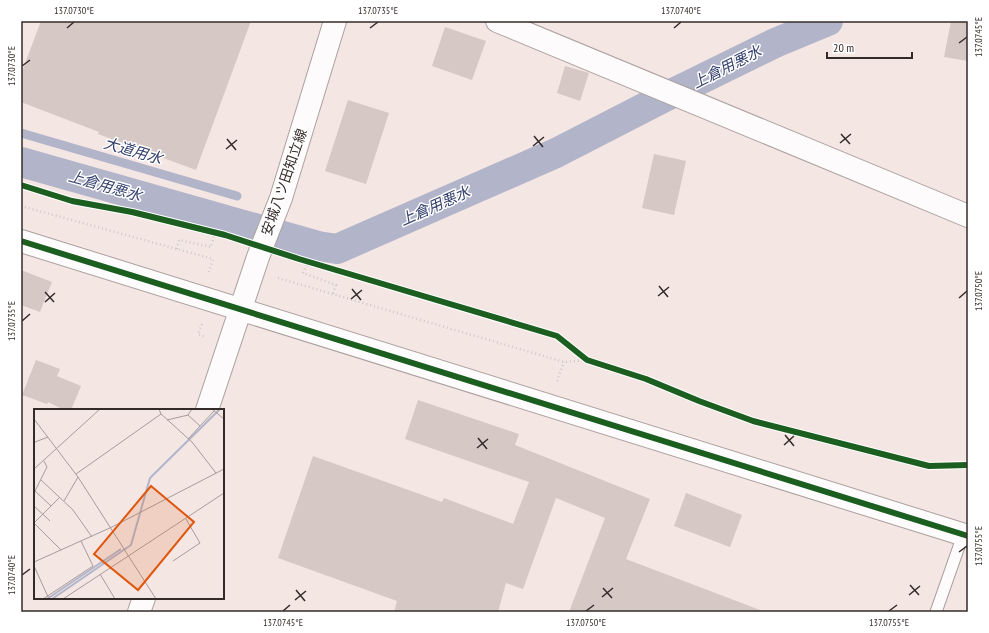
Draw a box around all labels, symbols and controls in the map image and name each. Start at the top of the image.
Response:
text: 137.0730°E [54,4,94,17]
text: 137.0735°E [358,4,398,17]
text: 137.0740°E [661,4,701,17]
text: 137.0745°E [972,17,985,57]
scale bar [827,34,912,60]
water label: 上倉用悪水 [689,40,766,92]
text: 20 m [833,40,854,55]
text: 137.0730°E [5,46,18,86]
street label: 安城八ツ田知立線 [257,126,311,238]
water label: 大道用水 [102,133,167,168]
water label: 上倉用悪水 [66,166,146,206]
water label: 上倉用悪水 [397,181,475,229]
text: 137.0750°E [972,271,985,311]
text: 137.0735°E [5,301,18,341]
inset map [34,409,224,599]
text: 137.0755°E [972,526,985,566]
text: 137.0740°E [5,555,18,595]
text: 137.0745°E [263,616,303,629]
text: 137.0750°E [566,616,606,629]
text: 137.0755°E [869,616,909,629]

